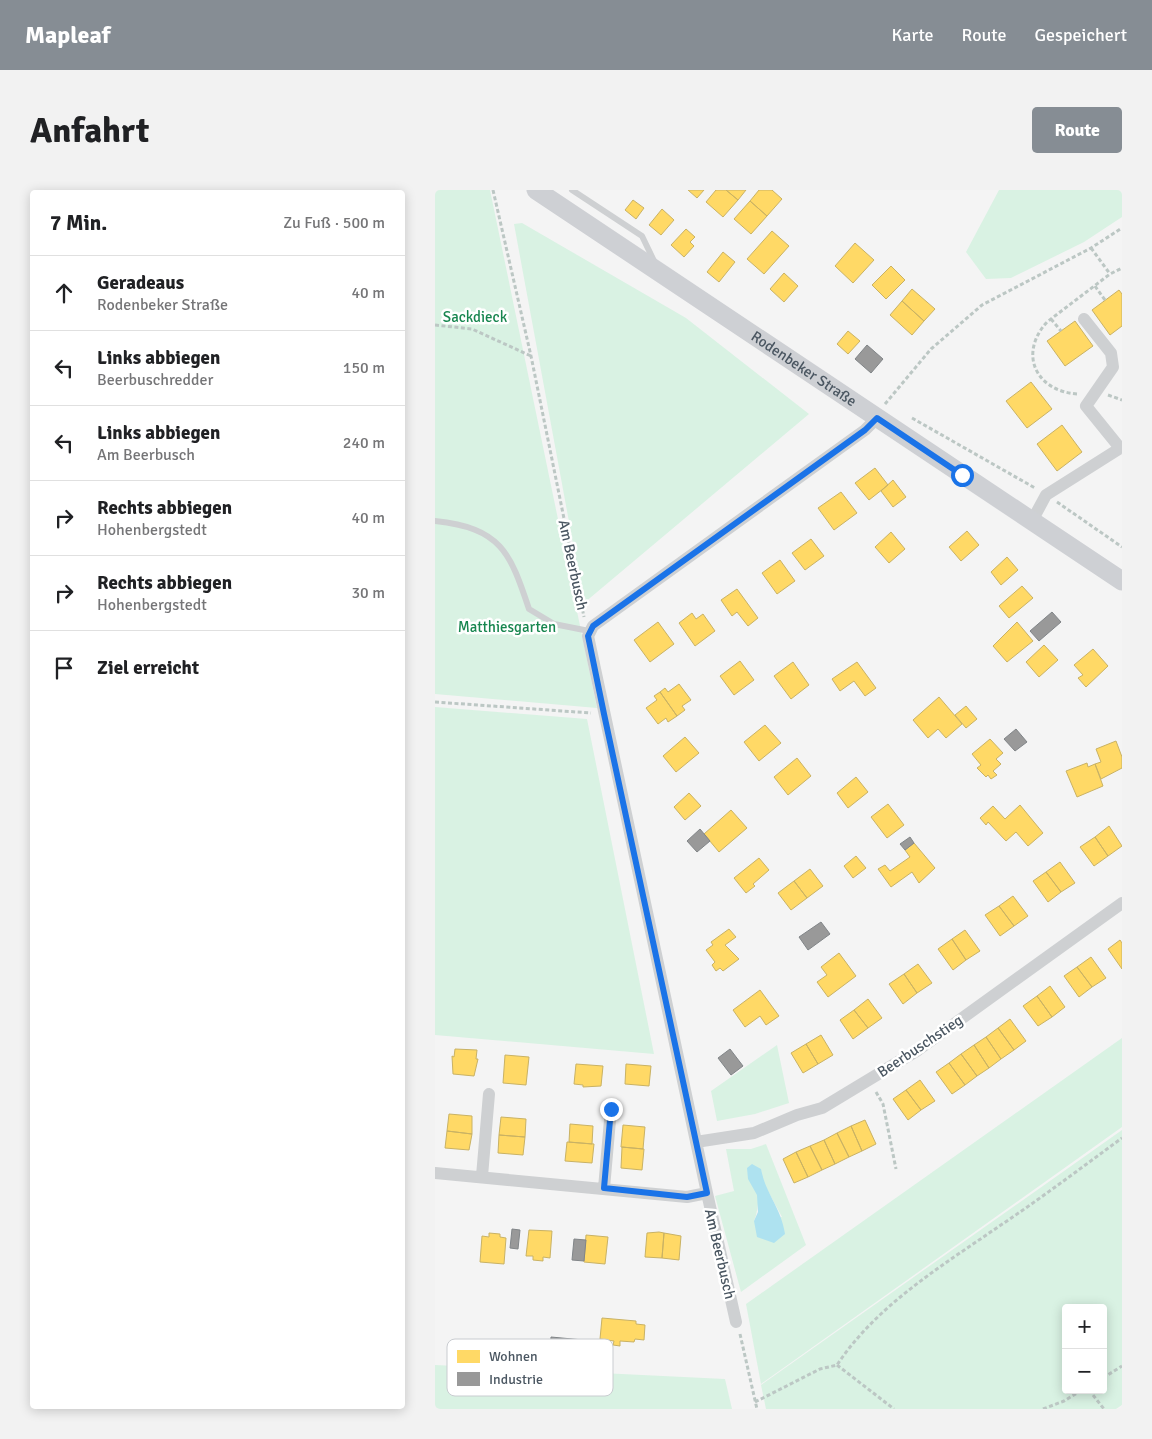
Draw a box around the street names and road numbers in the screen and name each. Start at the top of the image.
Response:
street label: Rodenbeker Straße [748,327,860,410]
street label: Am Beerbusch [555,518,591,612]
street label: Beerbuschstieg [874,1011,966,1081]
street label: Am Beerbusch [701,1207,739,1301]

